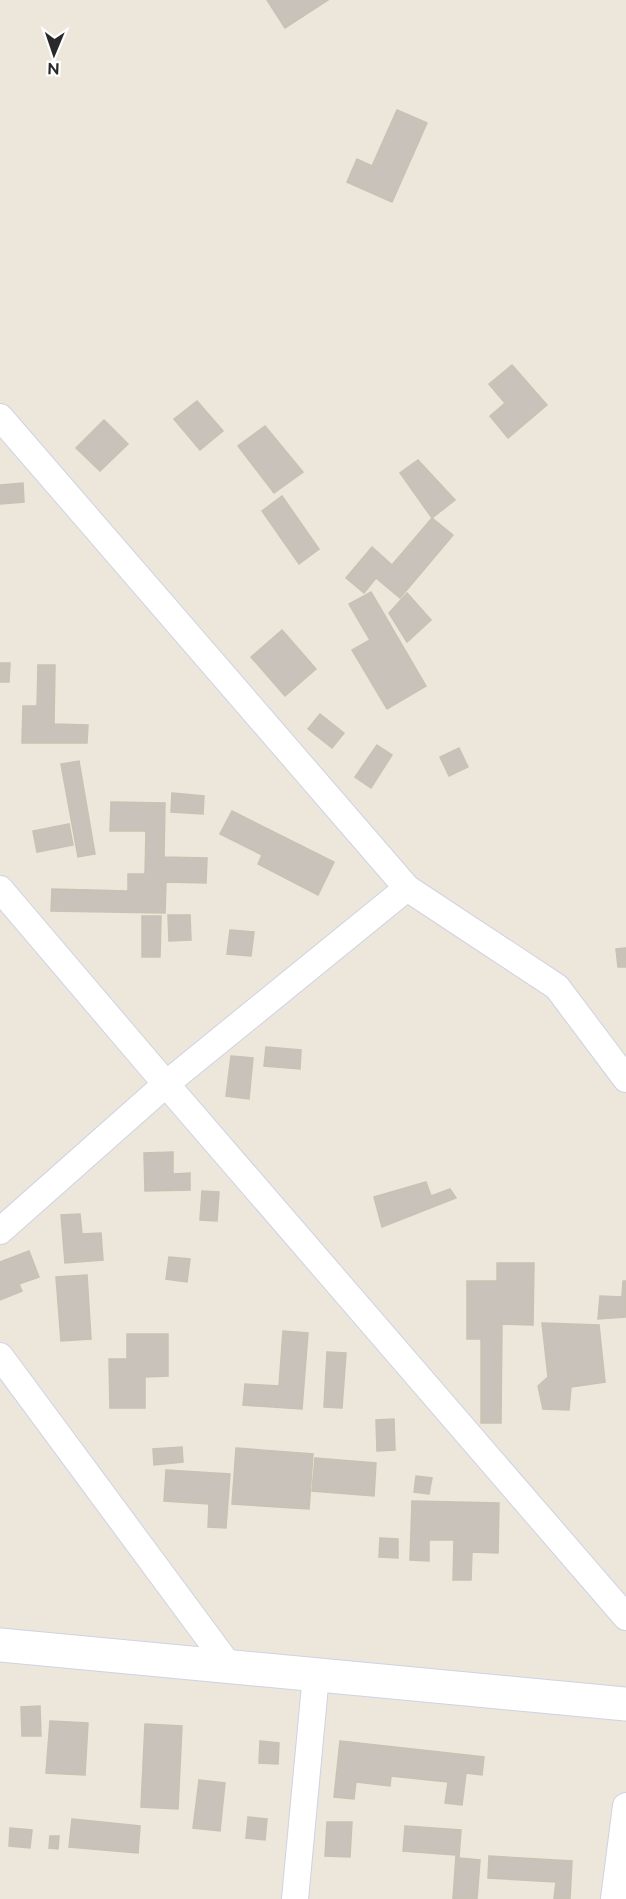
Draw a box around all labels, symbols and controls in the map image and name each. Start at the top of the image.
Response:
north arrow [24,24,84,84]
text: N [47,59,60,78]

